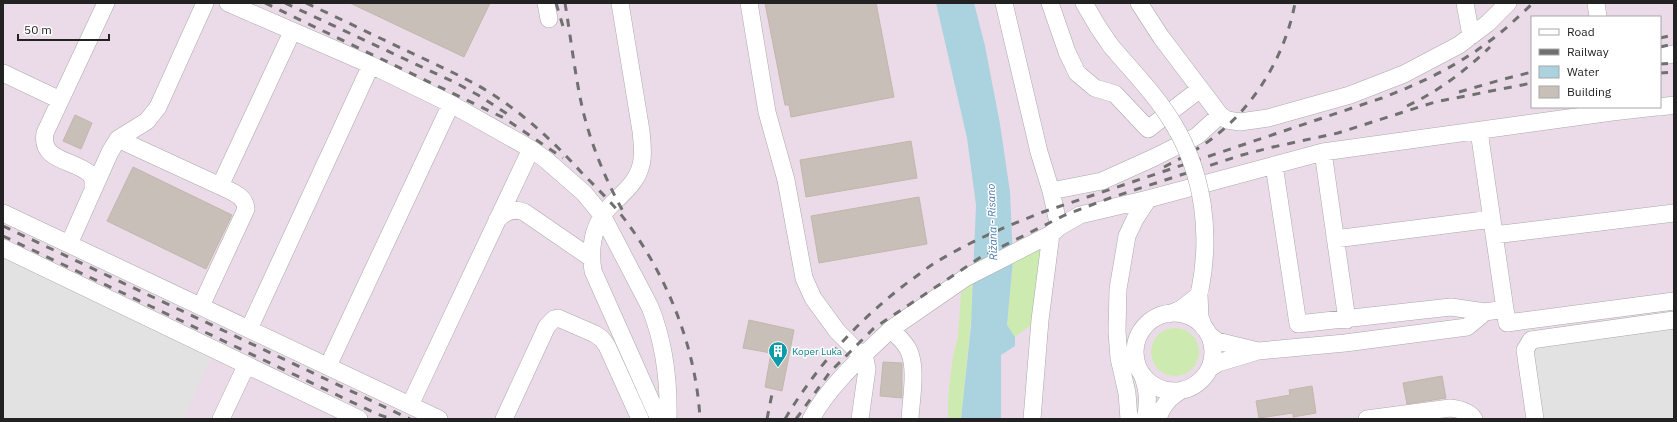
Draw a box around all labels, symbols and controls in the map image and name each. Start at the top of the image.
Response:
scale bar [18,16,109,42]
legend [1531,16,1661,108]
text: 50 m [24,22,52,37]
text: Road [1567,24,1595,39]
text: Railway [1567,44,1609,59]
text: Water [1567,64,1600,79]
text: Building [1567,84,1612,99]
water label: Rižana - Risano [984,183,1000,261]
building icon: Koper Luka [767,340,789,368]
place label: Koper Luka [792,345,843,358]

